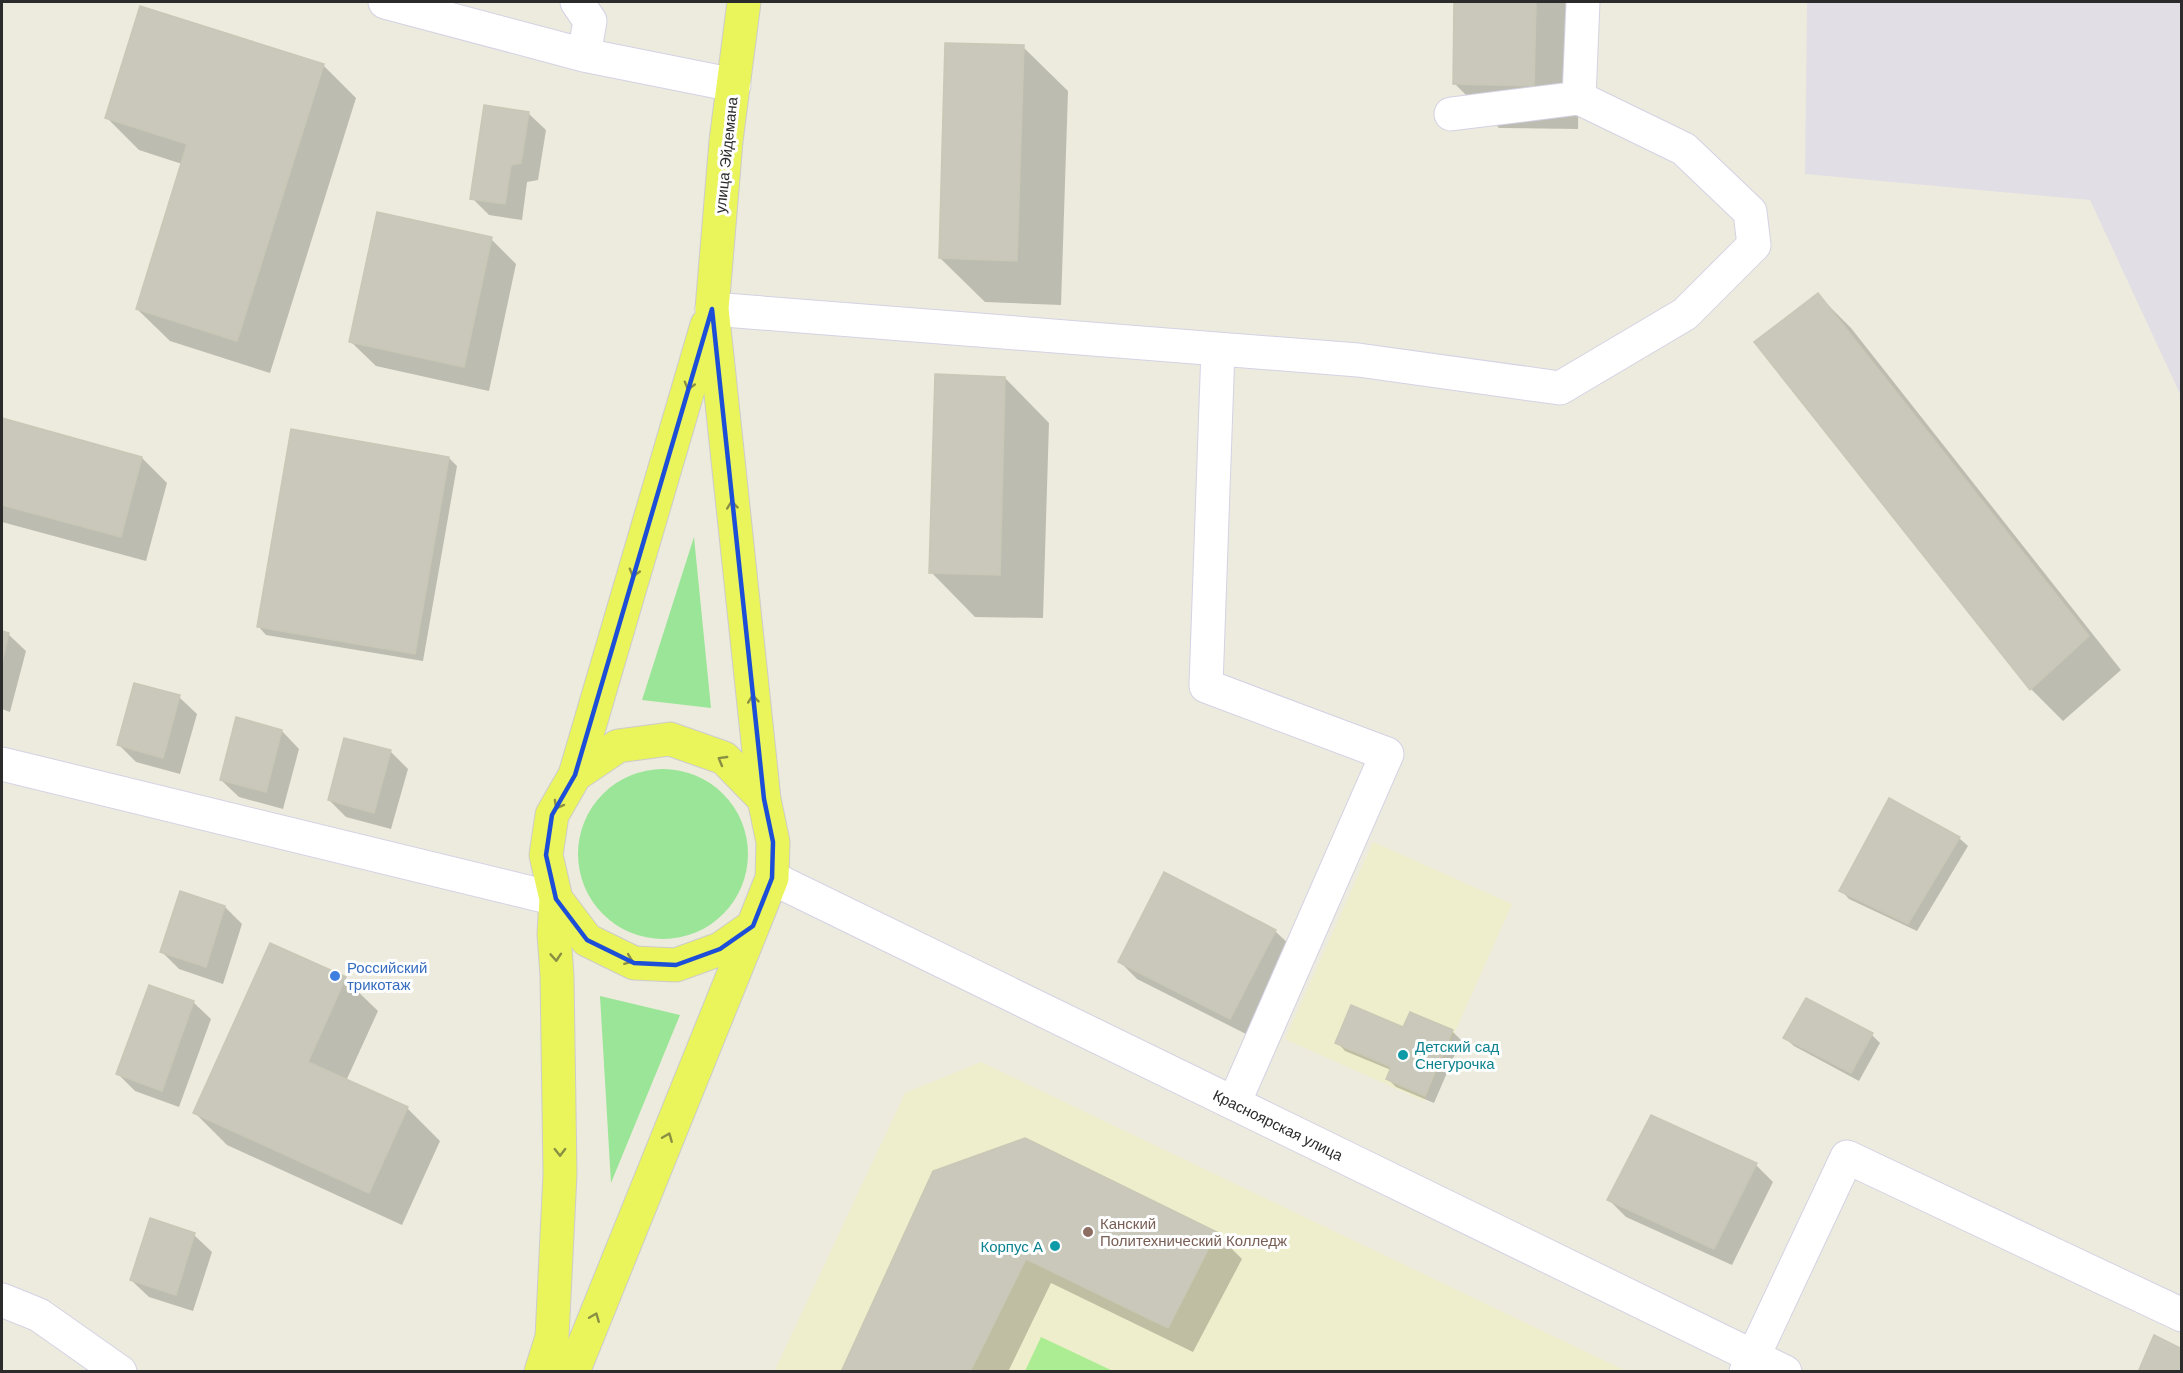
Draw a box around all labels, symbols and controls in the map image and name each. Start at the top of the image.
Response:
street label: улица Эйдемана [711,95,741,214]
one-way arrow [684,380,696,390]
one-way arrow [727,501,739,510]
one-way arrow [629,567,641,578]
one-way arrow [747,695,760,704]
one-way arrow [717,756,728,767]
one-way arrow [553,799,565,809]
one-way arrow [549,953,562,962]
one-way arrow [623,953,634,965]
place label: Российский трикотаж [347,959,427,993]
marker: Российский трикотаж [328,969,342,983]
place label: Детский сад Снегурочка [1415,1038,1500,1072]
marker: Детский сад Снегурочка [1396,1048,1410,1062]
street label: Красноярская улица [1210,1086,1346,1164]
one-way arrow [661,1132,673,1143]
one-way arrow [553,1148,566,1157]
place label: Канский Политехнический Колледж [1100,1215,1287,1249]
marker: Канский Политехнический Колледж [1081,1225,1095,1239]
place label: Корпус А [980,1238,1043,1255]
marker: Корпус А [1048,1239,1062,1253]
one-way arrow [588,1313,600,1324]

